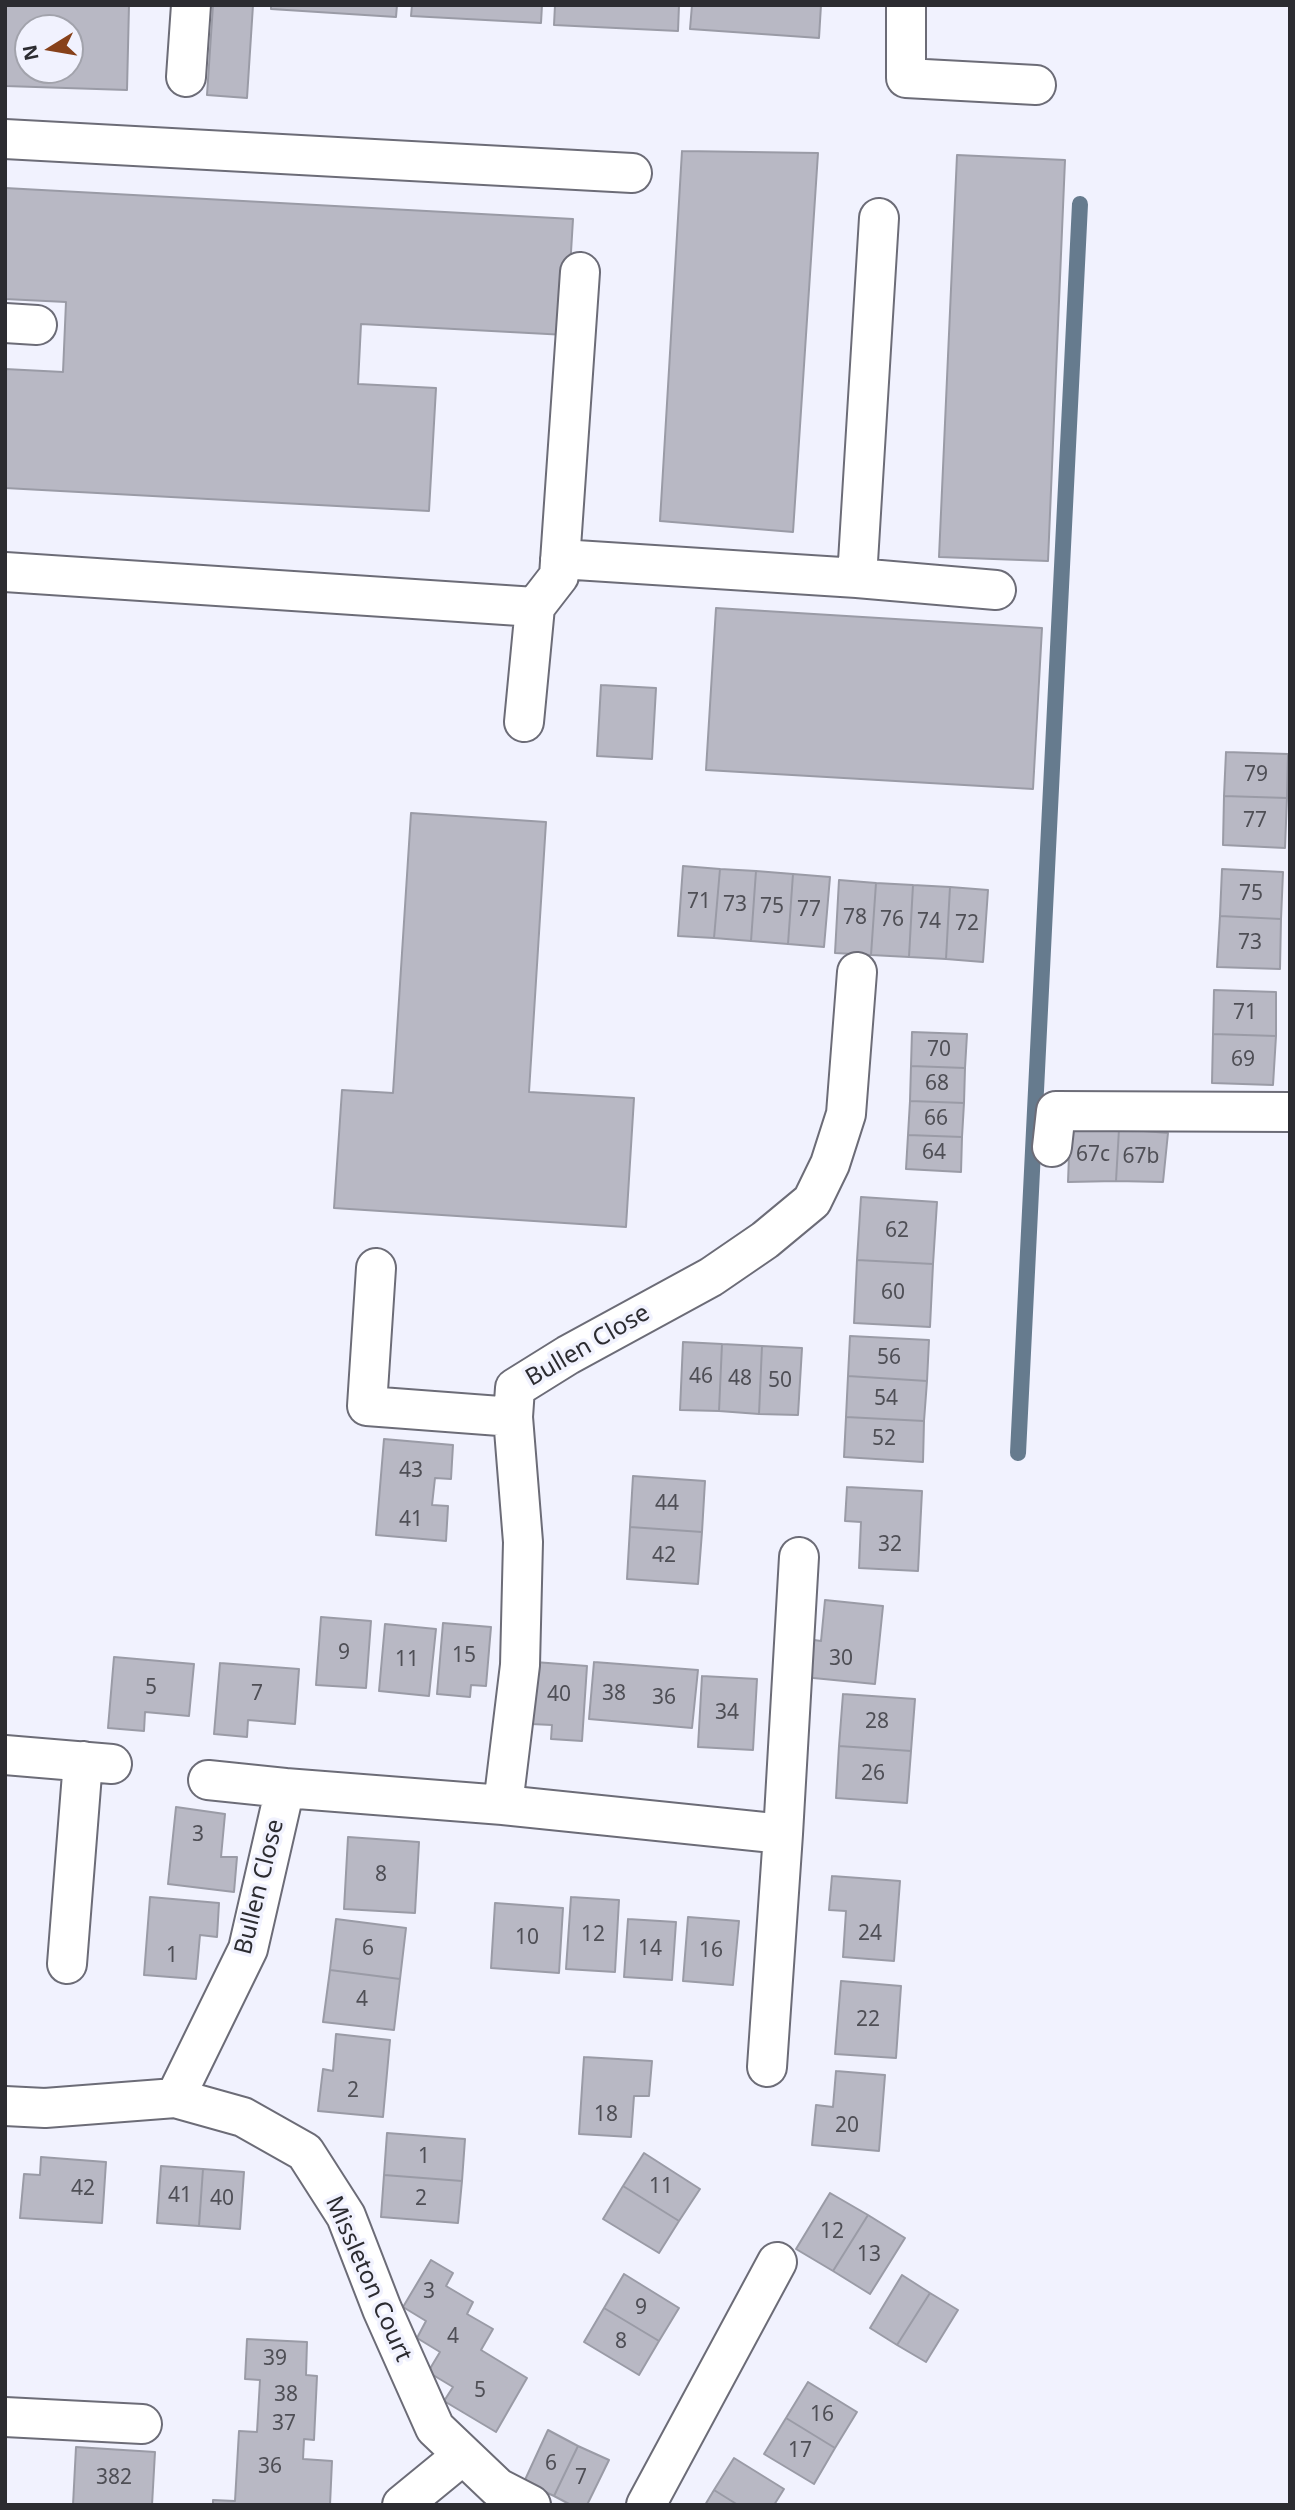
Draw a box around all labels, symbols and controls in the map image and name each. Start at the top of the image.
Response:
north arrow [14,14,84,84]
text: N [16,43,45,63]
house number: 79 [1244,762,1268,788]
house number: 77 [1243,808,1267,834]
house number: 75 [1239,881,1263,907]
house number: 71 [687,889,711,915]
house number: 73 [723,892,747,918]
house number: 75 [760,894,784,920]
house number: 77 [797,897,821,923]
house number: 78 [843,905,867,931]
house number: 76 [880,907,904,933]
house number: 74 [917,909,941,935]
house number: 72 [955,911,979,937]
house number: 73 [1238,930,1262,956]
house number: 71 [1233,1000,1257,1026]
house number: 70 [927,1037,951,1063]
house number: 69 [1231,1047,1255,1073]
house number: 68 [925,1071,949,1097]
house number: 66 [924,1106,948,1132]
house number: 64 [922,1140,946,1166]
house number: 67c [1076,1142,1110,1168]
house number: 67b [1123,1144,1159,1170]
house number: 62 [885,1218,909,1244]
house number: 60 [881,1280,905,1306]
street label: Bullen Close [521,1299,655,1393]
house number: 56 [877,1345,901,1371]
house number: 46 [689,1364,713,1390]
house number: 48 [728,1366,752,1392]
house number: 50 [768,1368,792,1394]
house number: 54 [874,1386,898,1412]
house number: 52 [872,1426,896,1452]
house number: 43 [399,1458,423,1484]
house number: 44 [655,1491,679,1517]
house number: 41 [399,1507,423,1533]
house number: 32 [878,1532,902,1558]
house number: 42 [652,1543,676,1569]
house number: 9 [338,1640,350,1666]
house number: 15 [452,1643,476,1669]
house number: 30 [829,1646,853,1672]
house number: 11 [395,1647,419,1673]
house number: 5 [145,1675,157,1701]
house number: 7 [251,1681,263,1707]
house number: 38 [602,1681,626,1707]
house number: 40 [547,1682,571,1708]
house number: 36 [652,1685,676,1711]
house number: 34 [715,1700,739,1726]
house number: 28 [865,1709,889,1735]
house number: 26 [861,1761,885,1787]
street label: Bullen Close [229,1816,291,1958]
house number: 3 [192,1822,204,1848]
house number: 8 [375,1862,387,1888]
house number: 24 [858,1921,882,1947]
house number: 12 [581,1922,605,1948]
house number: 10 [515,1925,539,1951]
house number: 6 [362,1936,374,1962]
house number: 14 [638,1936,662,1962]
house number: 16 [699,1938,723,1964]
house number: 1 [166,1943,178,1969]
house number: 4 [356,1987,368,2013]
house number: 22 [856,2007,880,2033]
house number: 2 [347,2078,359,2104]
house number: 18 [594,2102,618,2128]
house number: 20 [835,2113,859,2139]
house number: 1 [418,2144,430,2170]
house number: 11 [649,2174,673,2200]
house number: 42 [71,2176,95,2202]
house number: 41 [168,2183,192,2209]
house number: 40 [210,2186,234,2212]
house number: 2 [415,2186,427,2212]
street label: Missleton Court [319,2192,417,2366]
house number: 12 [820,2219,844,2245]
house number: 13 [857,2242,881,2268]
house number: 3 [423,2279,435,2305]
house number: 9 [635,2295,647,2321]
house number: 4 [447,2324,459,2350]
house number: 8 [615,2329,627,2355]
house number: 39 [263,2346,287,2372]
house number: 5 [474,2378,486,2404]
house number: 38 [274,2382,298,2408]
house number: 16 [810,2402,834,2428]
house number: 37 [272,2411,296,2437]
house number: 17 [788,2438,812,2464]
house number: 6 [545,2451,557,2477]
house number: 36 [258,2454,282,2480]
house number: 382 [96,2465,132,2491]
house number: 7 [575,2465,587,2491]

